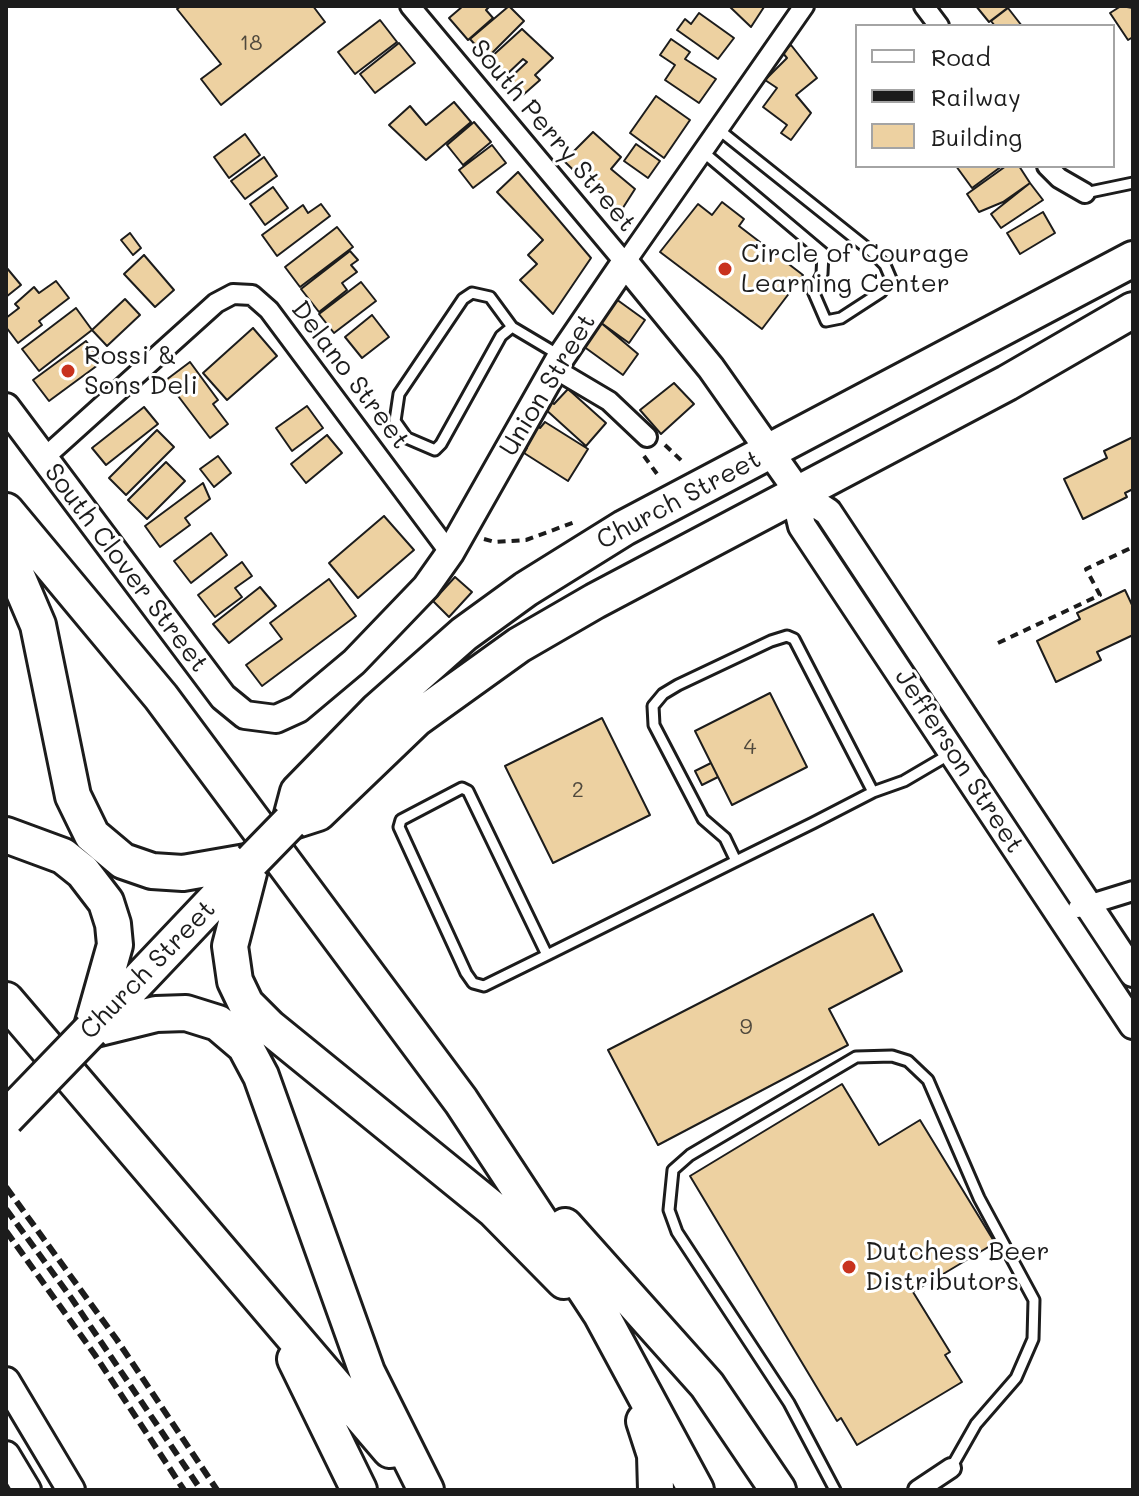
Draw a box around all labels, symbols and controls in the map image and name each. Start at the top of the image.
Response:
legend [855,24,1115,168]
house number: 18 [239,30,263,56]
street label: South Perry Street [463,33,643,239]
text: Road [931,41,991,72]
text: Railway [931,81,1021,112]
text: Building [931,121,1022,152]
place label: Circle of Courage Learning Center [741,238,969,300]
marker: Circle of Courage Learning Center [716,260,734,278]
street label: Delano Street [284,295,416,455]
street label: Union Street [493,308,603,462]
place label: Rossi & Sons Deli [84,340,198,402]
marker: Rossi & Sons Deli [59,362,77,380]
street label: Church Street [592,444,766,556]
street label: South Clover Street [37,458,215,678]
street label: Jefferson Street [888,663,1030,859]
house number: 4 [744,734,756,760]
house number: 2 [572,777,584,803]
street label: Church Street [74,894,222,1046]
house number: 9 [739,1014,753,1040]
place label: Dutchess Beer Distributors [865,1236,1050,1298]
marker: Dutchess Beer Distributors [840,1258,858,1276]

